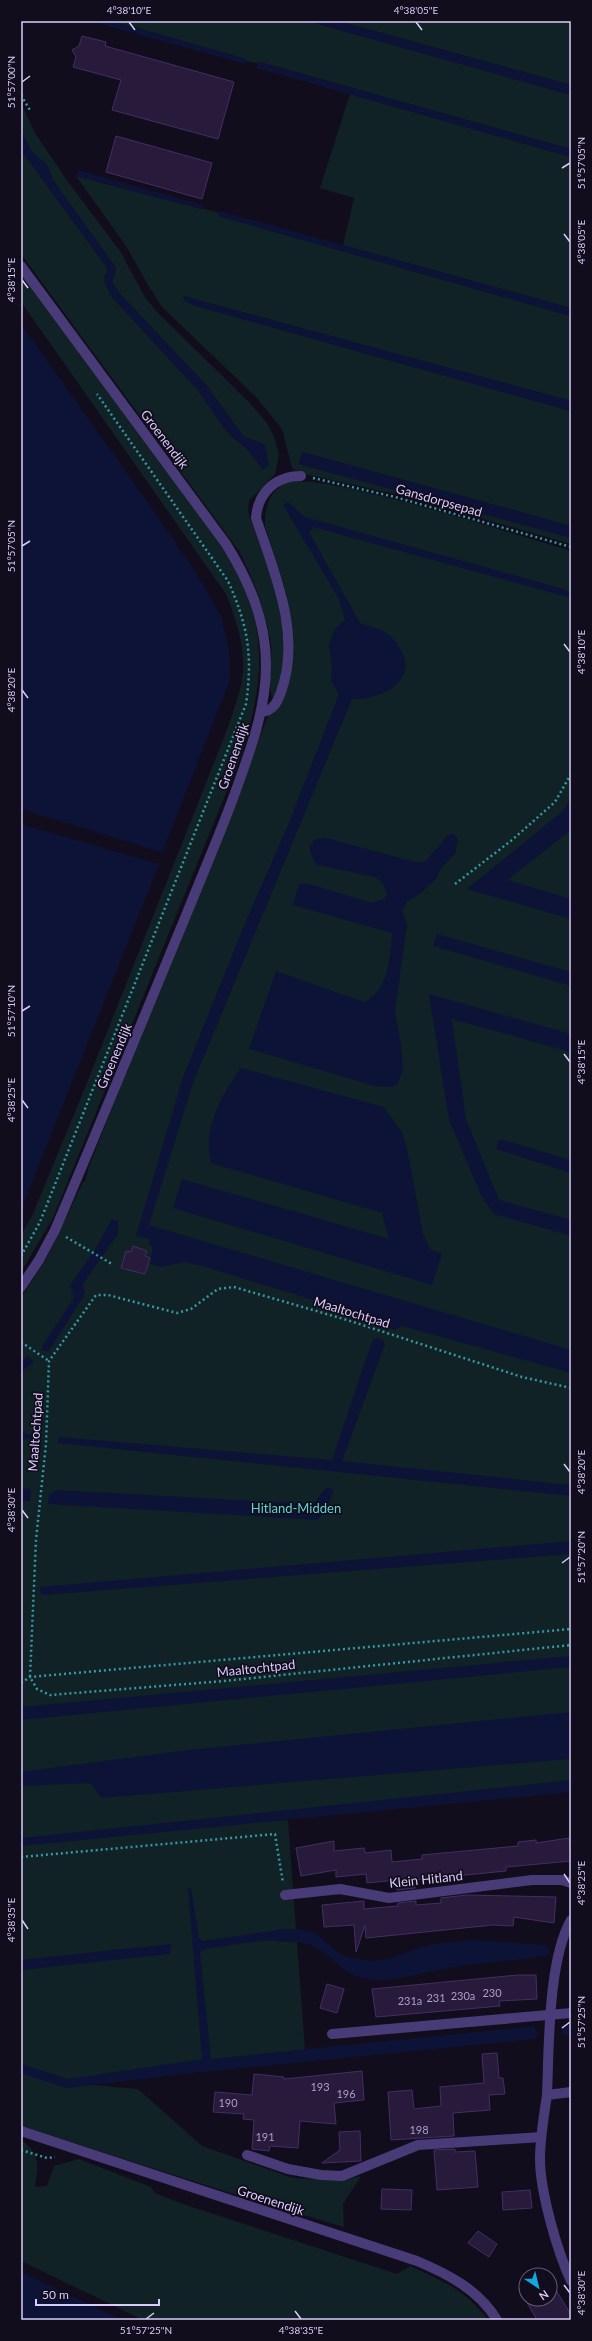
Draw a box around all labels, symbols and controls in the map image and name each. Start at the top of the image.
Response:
text: 4°38'10"E [107,4,152,16]
text: 4°38'05"E [394,4,439,16]
text: 51°57'00"N [5,56,17,108]
text: 51°57'05"N [575,137,587,189]
text: 4°38'05"E [575,219,587,264]
text: 4°38'15"E [5,257,17,302]
street label: Groenendijk [138,406,193,472]
street label: Gansdorpsepad [394,480,484,520]
text: 51°57'05"N [5,520,17,572]
text: 4°38'10"E [575,629,587,674]
text: 4°38'20"E [5,667,17,712]
street label: Groenendijk [214,720,252,792]
text: 51°57'10"N [5,985,17,1037]
street label: Groenendijk [93,1020,135,1091]
text: 4°38'15"E [575,1039,587,1084]
text: 4°38'25"E [5,1077,17,1122]
street label: Maaltochtpad [312,1293,392,1331]
street label: Maaltochtpad [24,1392,46,1472]
text: 4°38'20"E [575,1449,587,1494]
text: 4°38'30"E [5,1487,17,1532]
park label: Hitland-Midden [251,1500,341,1516]
text: 51°57'20"N [575,1531,587,1583]
street label: Maaltochtpad [216,1656,296,1680]
text: 4°38'25"E [575,1860,587,1905]
street label: Klein Hitland [388,1867,464,1891]
text: 4°38'35"E [5,1897,17,1942]
house number: 230 [482,1986,502,1999]
house number: 230a [451,1989,475,2002]
house number: 231 [426,1991,446,2004]
house number: 231a [398,1994,422,2007]
text: 51°57'25"N [575,1996,587,2048]
house number: 193 [310,2080,330,2093]
house number: 196 [336,2087,356,2100]
house number: 190 [218,2096,238,2109]
house number: 198 [409,2123,429,2136]
house number: 191 [255,2130,275,2143]
street label: Groenendijk [235,2182,307,2218]
north arrow [518,2267,558,2307]
text: 4°38'30"E [575,2270,587,2315]
scale bar [36,2281,159,2307]
text: 50 m [42,2287,69,2302]
text: N [537,2288,551,2303]
text: 51°57'25"N [120,2324,172,2336]
text: 4°38'35"E [279,2324,324,2336]

